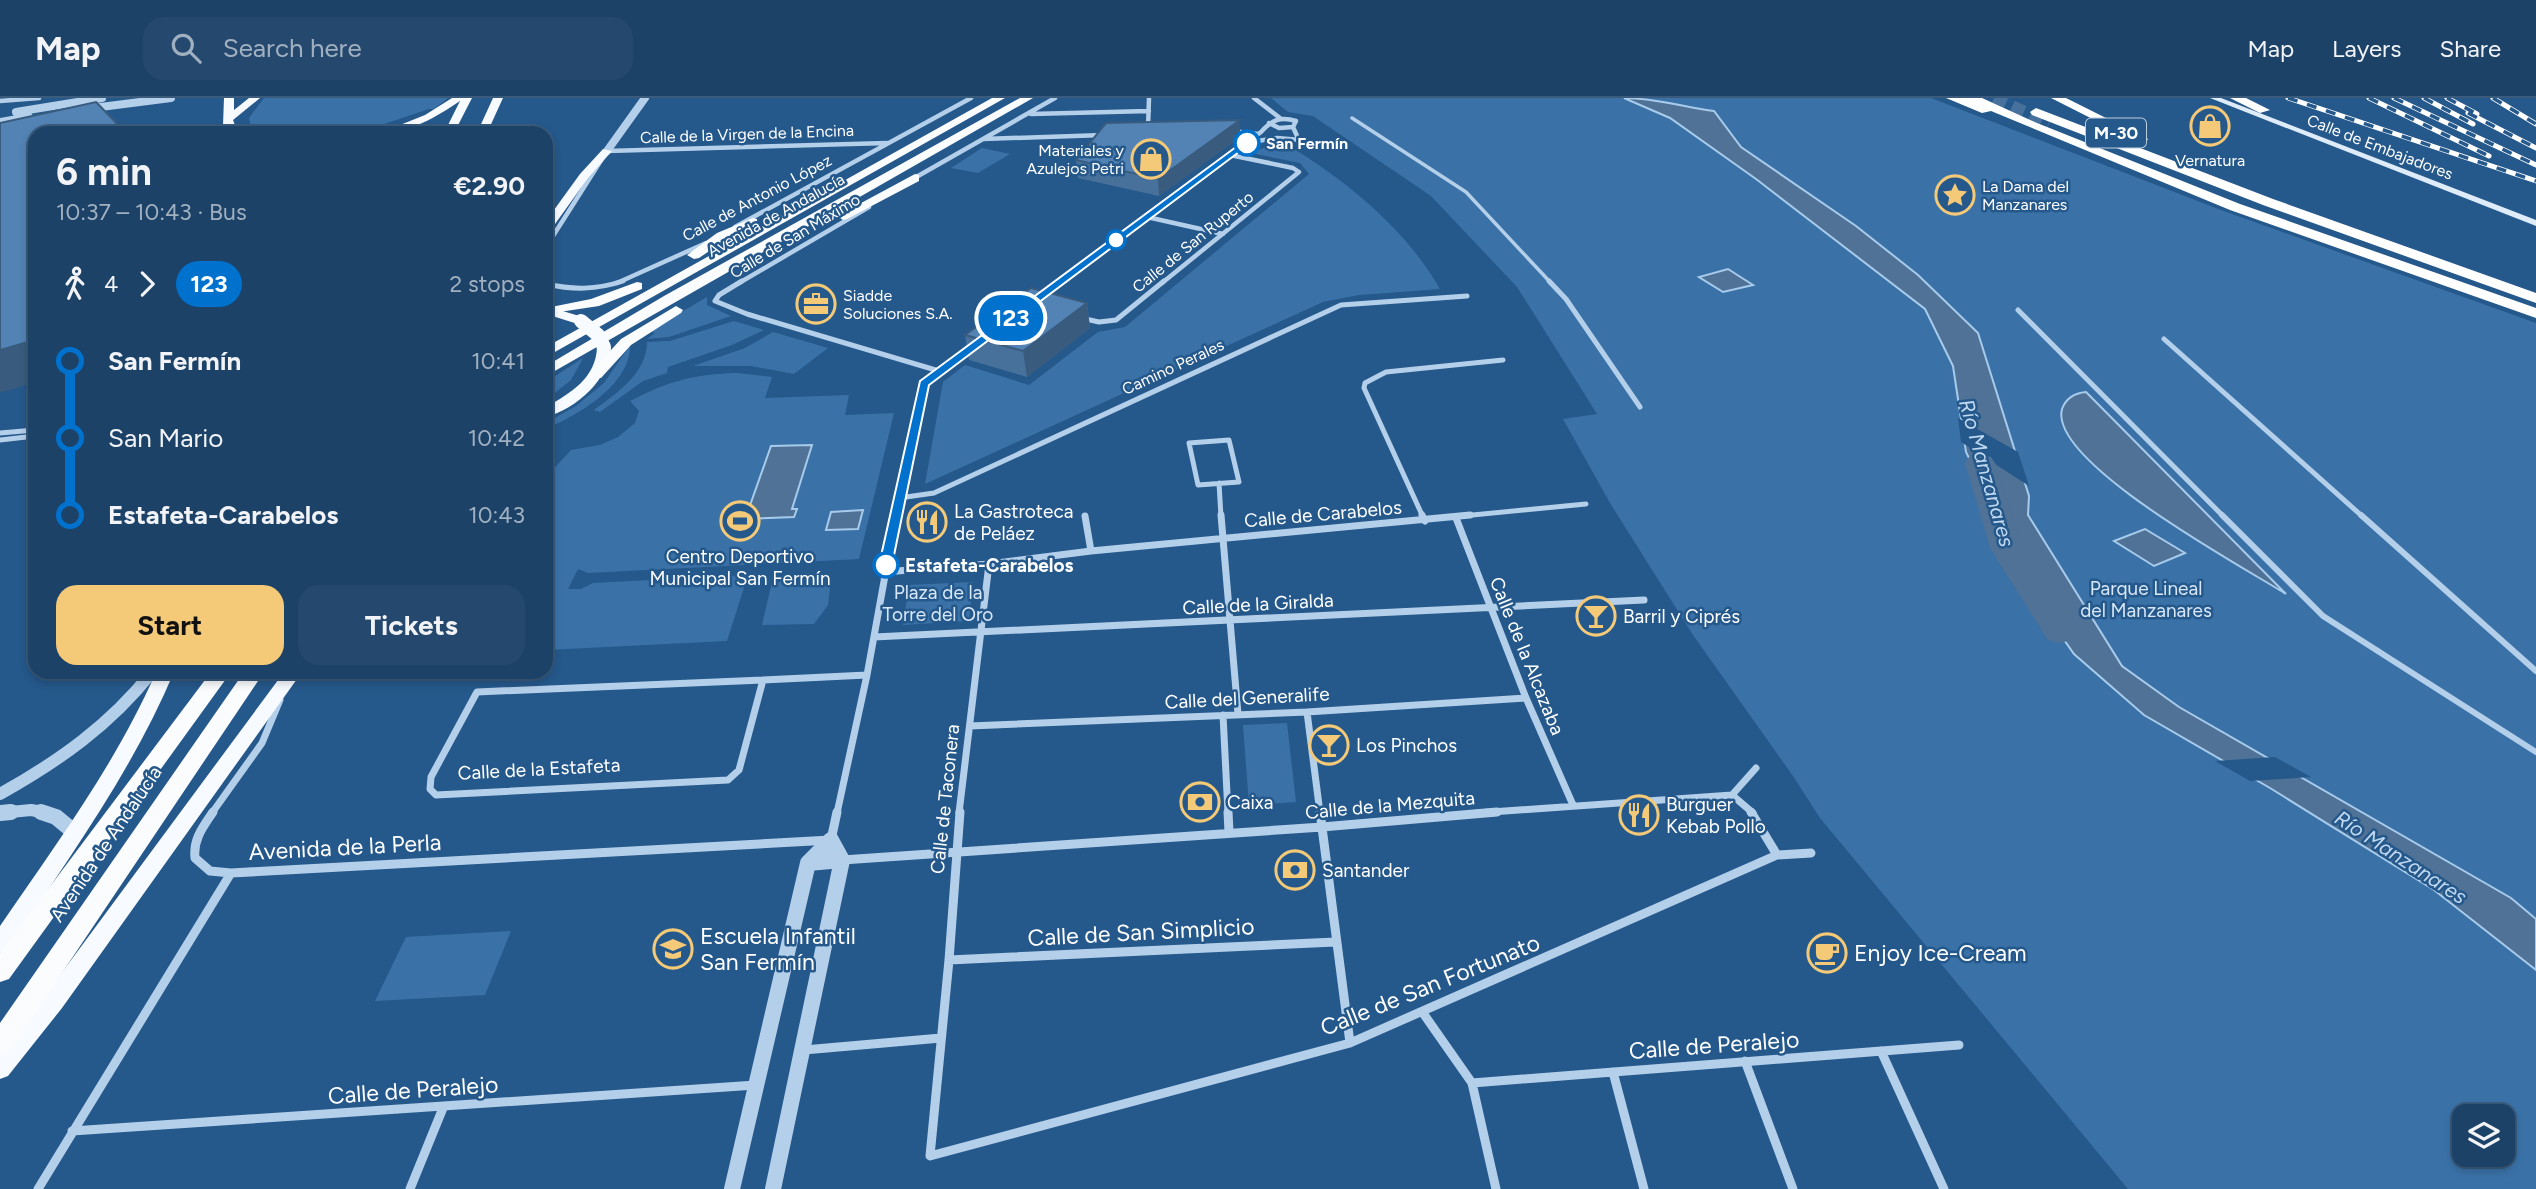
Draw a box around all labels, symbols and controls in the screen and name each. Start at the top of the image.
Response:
search box [143,17,633,80]
text: Map [35,29,101,68]
icon: search [167,29,205,67]
text: Search here [223,32,362,64]
text: Map [2247,34,2294,63]
text: Layers [2332,34,2401,63]
text: Share [2439,34,2501,63]
shop icon: Vernatura [2189,105,2231,147]
street label: Calle de Embajadores [2304,110,2456,184]
road number: M-30 [2086,118,2146,148]
street label: Calle de la Virgen de la Encina [640,121,854,147]
marker: San Fermín [1234,130,1260,156]
place label: San Fermín [1266,134,1348,153]
shop icon: Materiales y Azulejos Petri [1130,138,1172,180]
place label: Materiales y Azulejos Petri [1026,141,1125,178]
text: 6 min [56,149,152,195]
street label: Calle de Antonio López [679,151,835,245]
place label: Vernatura [2175,151,2245,170]
street label: Avenida de Andalucía [704,169,848,261]
text: €2.90 [453,170,525,202]
place icon: La Dama del Manzanares [1934,174,1976,216]
place label: La Dama del Manzanares [1982,177,2069,214]
street label: Calle de San Ruperto [1129,187,1257,297]
street label: Calle de San Máximo [727,190,863,282]
text: 10:37 – 10:43 · Bus [56,198,247,226]
unlabelled marker [1106,230,1126,250]
icon: walk [56,265,94,303]
icon: forward [128,265,166,303]
text: 123 [190,269,228,298]
text: 4 [104,270,118,298]
text: 2 stops [449,270,525,298]
office icon: Siadde Soluciones S.A. [795,283,837,325]
place label: Siadde Soluciones S.A. [843,286,953,323]
line badge: 123 [971,295,1051,341]
text: 123 [992,303,1030,332]
street label: Camino Perales [1119,335,1227,399]
text: San Fermín [108,345,241,377]
text: 10:41 [471,347,525,375]
water label: Río Manzanares [1954,396,2020,550]
text: San Mario [108,422,223,454]
text: 10:42 [468,424,525,452]
street label: Calle de Carabelos [1243,496,1403,532]
text: Estafeta-Carabelos [108,499,338,531]
sports icon: Centro Deportivo Municipal San Fermín [719,500,761,542]
place label: La Gastroteca de Peláez [954,500,1073,545]
text: 10:43 [468,501,525,529]
restaurant icon: La Gastroteca de Peláez [906,501,948,543]
place label: Centro Deportivo Municipal San Fermín [650,545,831,590]
marker: Estafeta-Carabelos [873,552,899,578]
place label: Estafeta-Carabelos [905,554,1074,577]
street label: Calle de la Alcazaba [1485,574,1569,738]
park label: Parque Lineal del Manzanares [2080,577,2212,622]
park label: Plaza de la Torre del Oro [883,581,993,626]
button: Start [56,585,284,665]
button: Tickets [298,585,525,665]
street label: Calle de la Giralda [1182,589,1334,619]
bar icon: Barril y Ciprés [1575,595,1617,637]
place label: Barril y Ciprés [1623,605,1740,628]
street label: Calle del Generalife [1164,682,1330,714]
street label: Calle de Taconera [926,723,964,875]
bar icon: Los Pinchos [1308,724,1350,766]
place label: Los Pinchos [1356,734,1457,757]
street label: Calle de la Estafeta [457,753,621,785]
street label: Avenida de Andalucía [45,762,167,926]
bank icon: Caixa [1179,781,1221,823]
street label: Calle de la Mezquita [1304,786,1476,824]
place label: Caixa [1227,791,1273,814]
place label: Burguer Kebab Pollo [1666,793,1766,838]
restaurant icon: Burguer Kebab Pollo [1618,794,1660,836]
water label: Río Manzanares [2330,805,2472,909]
street label: Avenida de la Perla [248,828,442,866]
bank icon: Santander [1274,849,1316,891]
place label: Santander [1322,859,1410,882]
street label: Calle de San Simplicio [1027,912,1255,952]
place label: Escuela Infantil San Fermín [700,922,856,976]
school or university icon: Escuela Infantil San Fermín [652,928,694,970]
street label: Calle de San Fortunato [1316,928,1544,1042]
cafe icon: Enjoy Ice-Cream [1806,932,1848,974]
place label: Enjoy Ice-Cream [1854,939,2027,967]
street label: Calle de Peralejo [1628,1025,1800,1065]
street label: Calle de Peralejo [327,1070,499,1110]
map controls [2452,1104,2515,1167]
button: layers [2452,1104,2515,1167]

